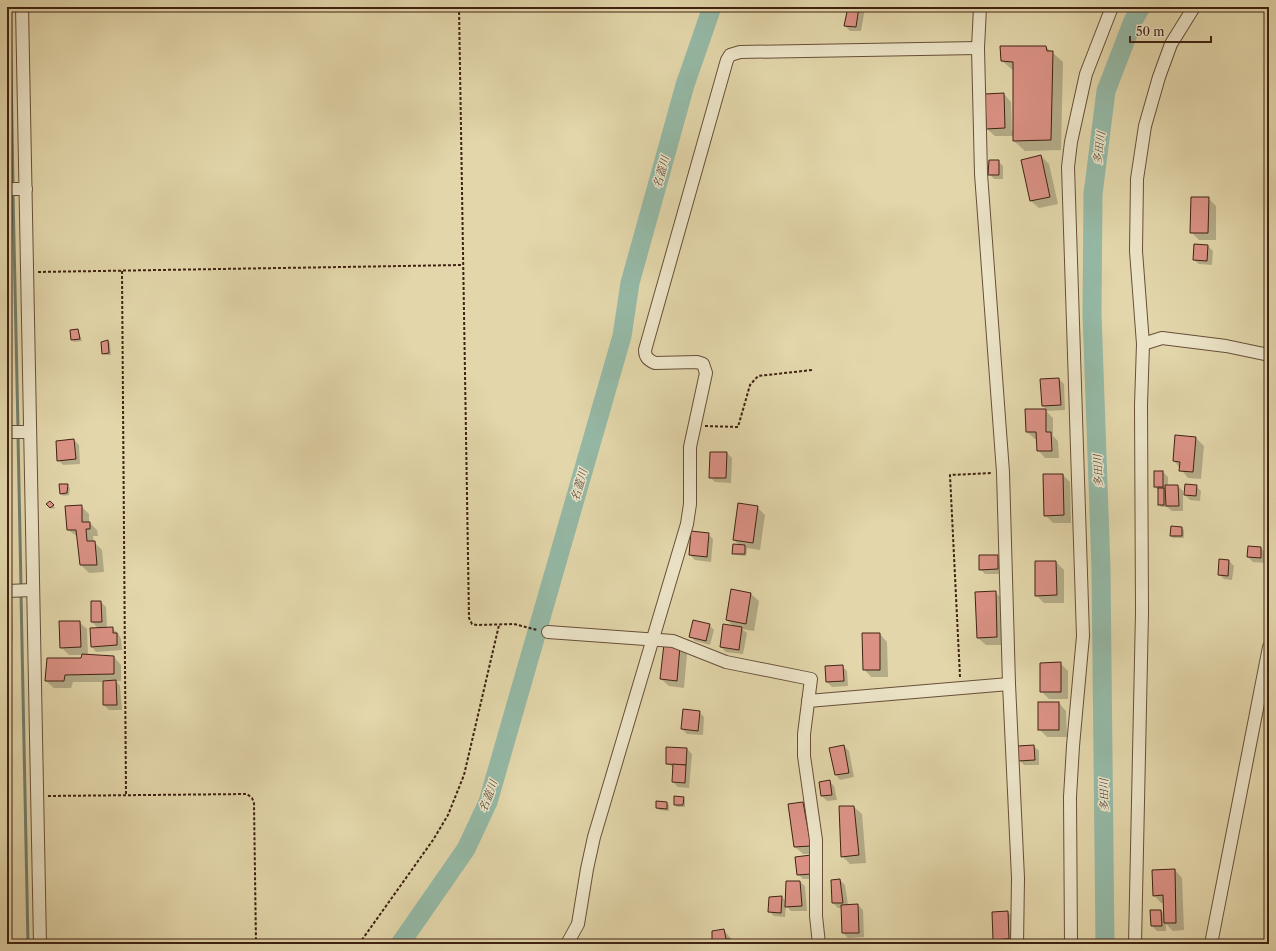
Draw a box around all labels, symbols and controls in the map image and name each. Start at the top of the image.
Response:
scale bar [1130,18,1211,44]
text: 50 m [1136,24,1165,39]
water label: 多田川 [1090,130,1108,165]
water label: 名蓋川 [650,153,672,190]
water label: 多田川 [1090,453,1106,488]
water label: 名蓋川 [568,466,591,503]
water label: 名蓋川 [476,777,501,814]
water label: 多田川 [1097,777,1111,812]

